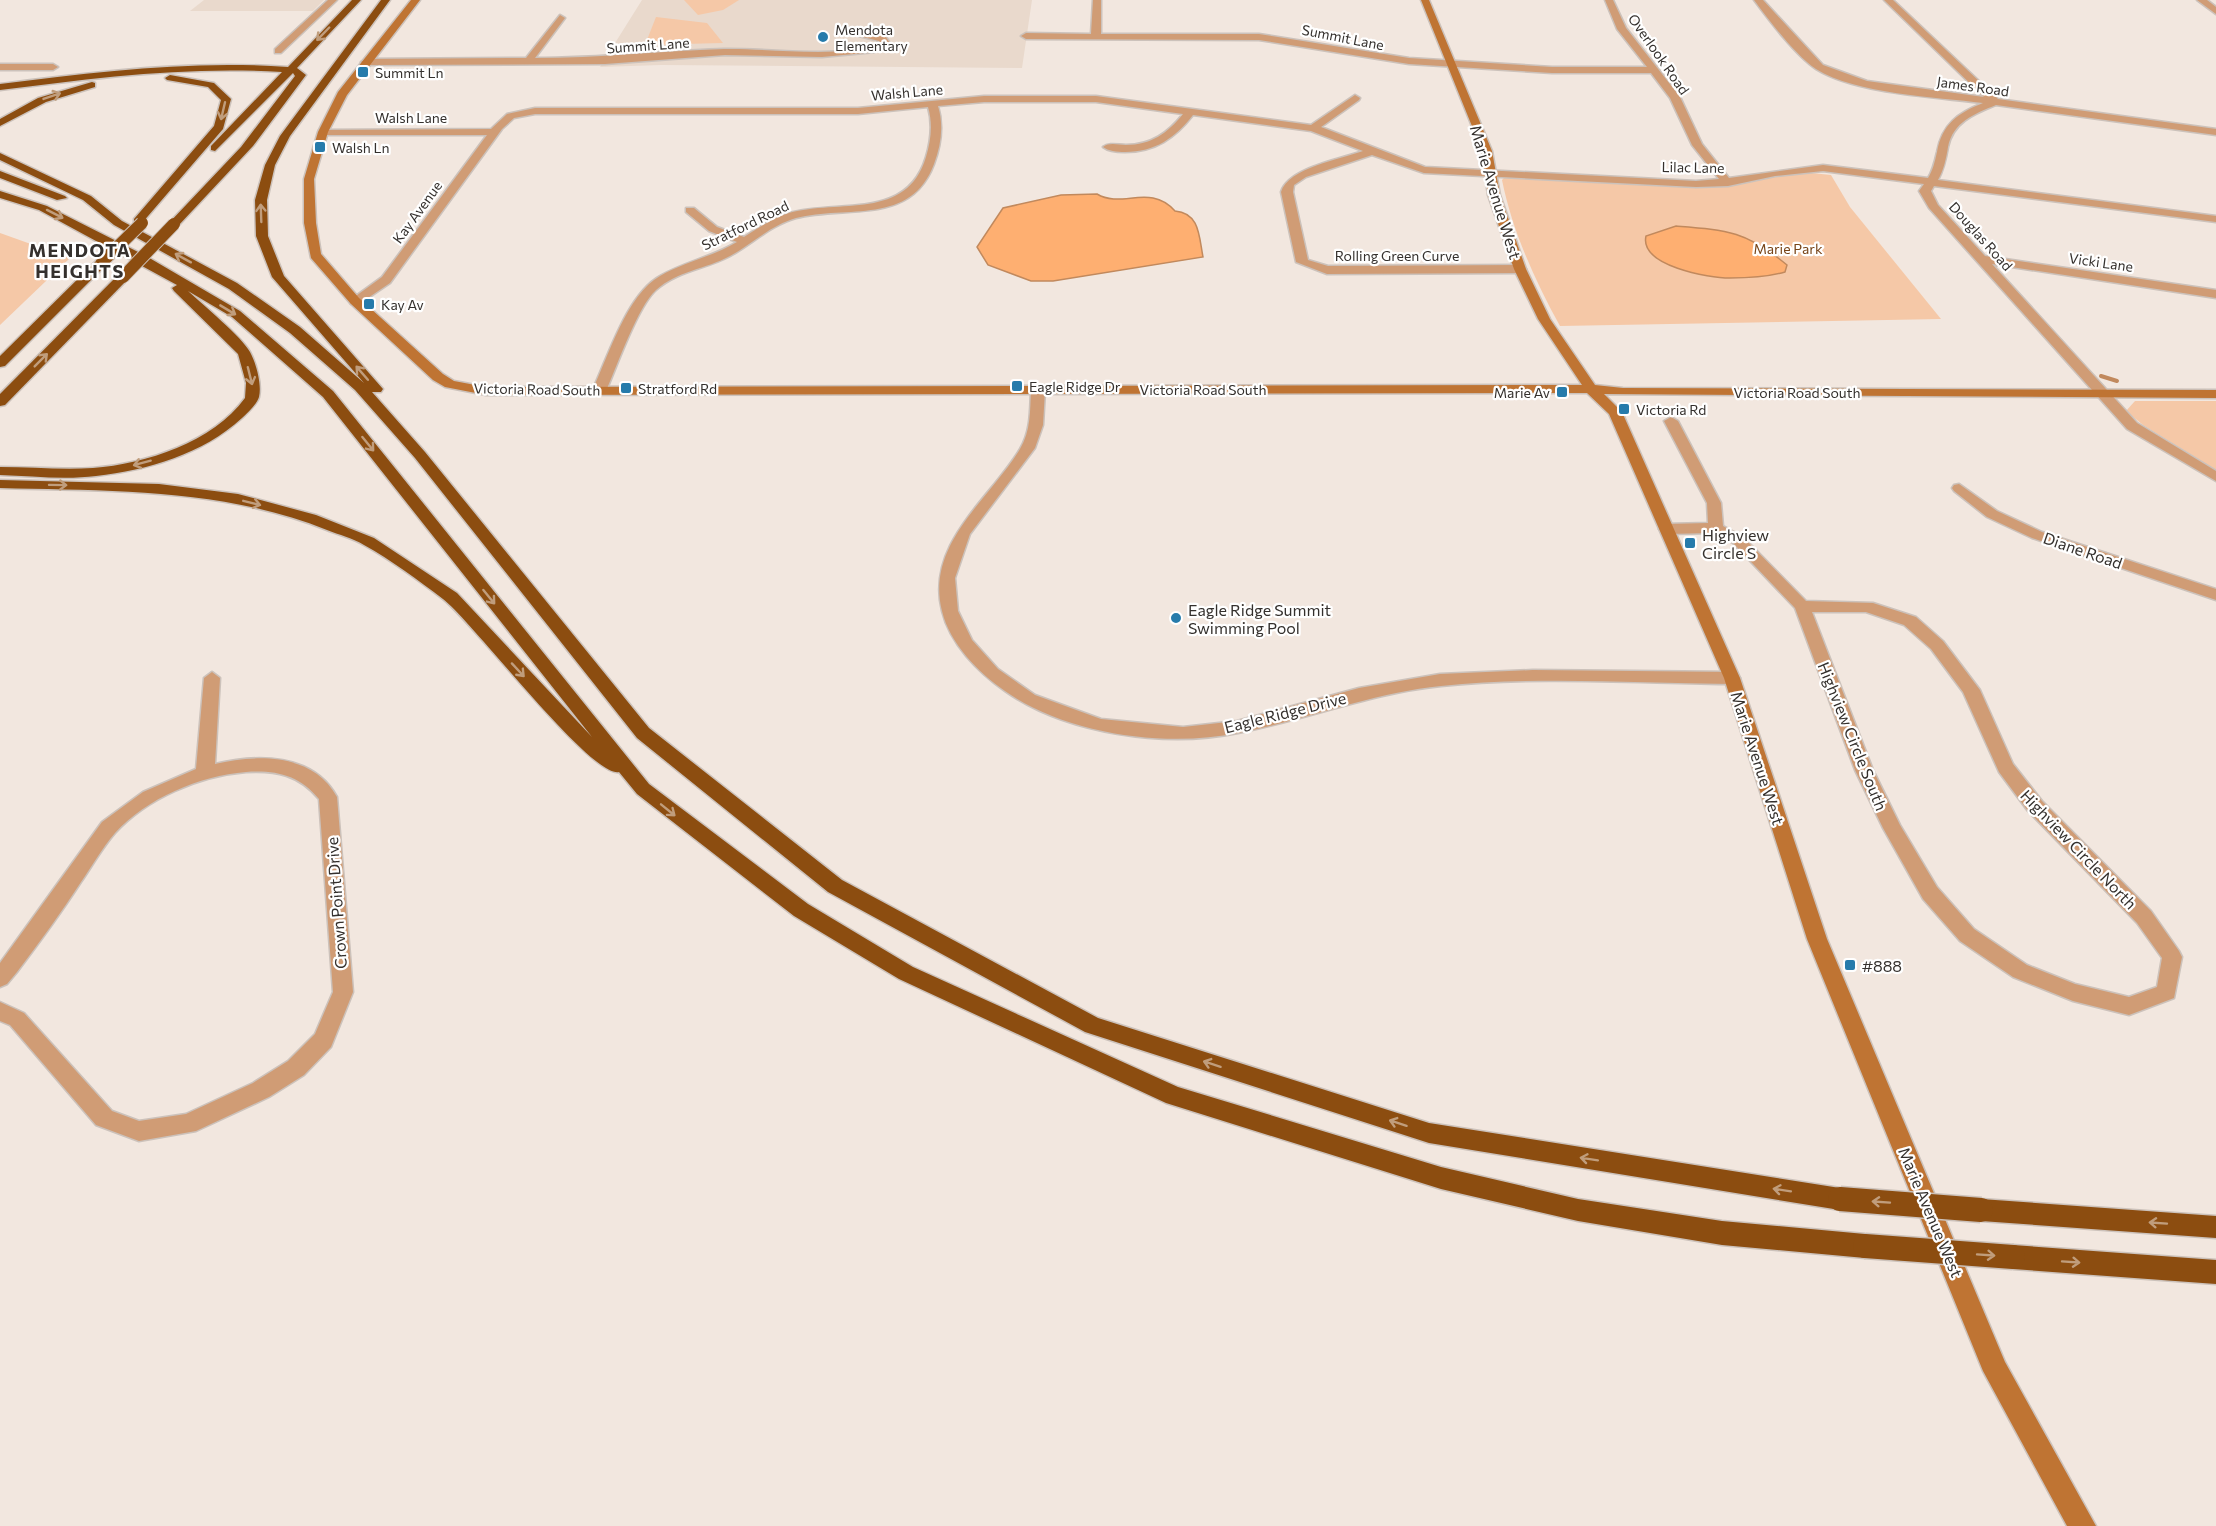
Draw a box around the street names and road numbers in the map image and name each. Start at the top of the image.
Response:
street label: Overlook Road [1625,10,1693,98]
street label: Summit Lane [1301,21,1385,53]
street label: Summit Lane [606,34,690,56]
street label: James Road [1936,73,2010,99]
street label: Walsh Lane [870,80,944,104]
street label: Walsh Lane [375,109,447,126]
street label: Marie Avenue West [1467,123,1526,262]
street label: Lilac Lane [1661,158,1725,176]
street label: Kay Avenue [389,177,445,247]
street label: Stratford Road [699,197,791,253]
street label: Douglas Road [1946,198,2016,274]
street label: Rolling Green Curve [1335,247,1459,264]
street label: Vicki Lane [2068,249,2134,275]
street label: Victoria Road South [473,379,601,399]
street label: Victoria Road South [1140,381,1266,398]
street label: Victoria Road South [1734,384,1860,401]
street label: Diane Road [2041,528,2125,572]
street label: Highview Circle South [1815,659,1891,813]
street label: Eagle Ridge Drive [1222,688,1348,736]
street label: Marie Avenue West [1727,689,1789,828]
street label: Highview Circle North [2017,785,2141,913]
street label: Crown Point Drive [322,836,350,970]
street label: Marie Avenue West [1895,1144,1967,1280]

